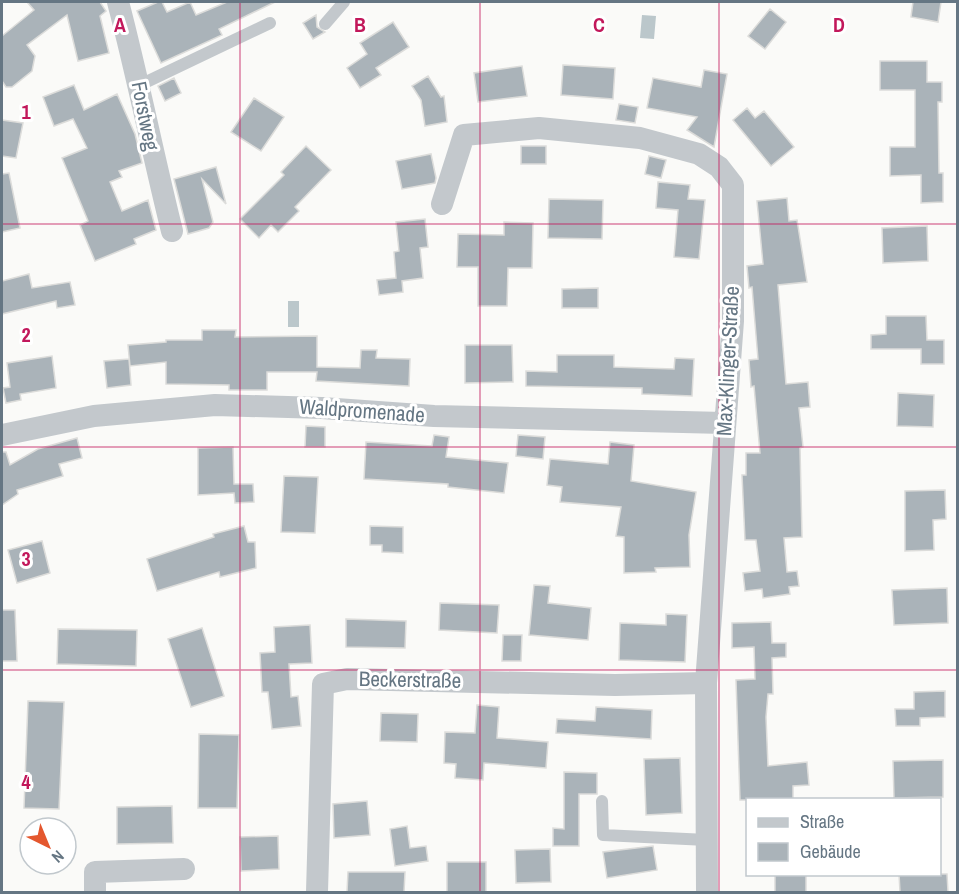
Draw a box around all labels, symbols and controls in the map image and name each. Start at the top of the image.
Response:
text: A [114,11,126,38]
text: B [354,11,366,38]
text: C [593,11,605,38]
text: D [833,11,845,38]
street label: Forstweg [125,79,166,153]
text: 1 [21,98,31,125]
street label: Max-Klinger-Straße [709,285,746,437]
text: 2 [21,321,31,348]
street label: Waldpromenade [298,392,426,429]
text: 3 [21,545,31,572]
street label: Beckerstraße [359,664,461,695]
text: 4 [21,768,31,795]
legend [746,798,941,876]
text: Straße [800,809,844,834]
north arrow [18,816,78,876]
text: Gebäude [800,839,861,864]
text: N [47,846,69,868]

